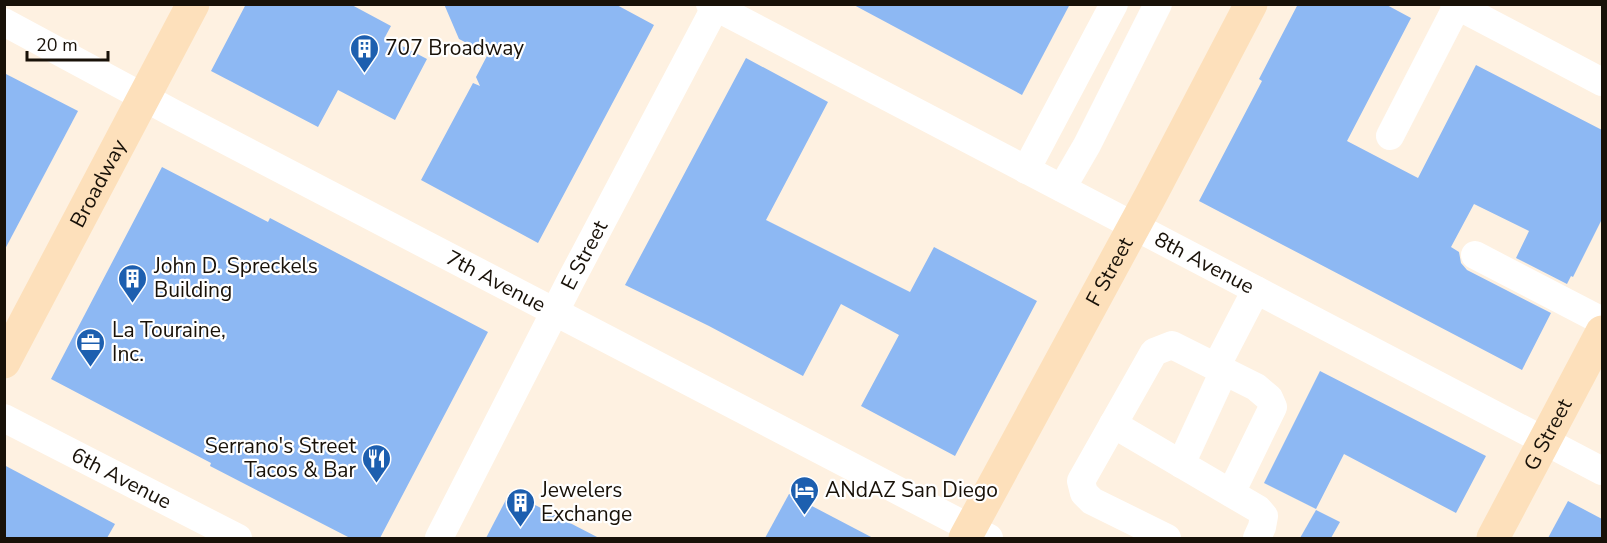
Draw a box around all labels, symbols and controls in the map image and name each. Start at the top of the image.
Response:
scale bar [27,24,108,62]
building icon: 707 Broadway [348,32,380,74]
text: 20 m [36,33,78,57]
place label: 707 Broadway [385,34,524,62]
street label: Broadway [64,134,133,232]
street label: E Street [554,215,614,295]
street label: 8th Avenue [1150,225,1259,300]
street label: F Street [1079,232,1140,311]
street label: 7th Avenue [441,244,551,319]
place label: John D. Spreckels Building [153,252,318,304]
building icon: John D. Spreckels Building [117,262,149,304]
place label: La Touraine, Inc. [112,316,226,368]
office icon: La Touraine, Inc. [75,326,107,368]
street label: G Street [1517,393,1579,476]
place label: Serrano's Street Tacos & Bar [205,432,357,484]
street label: 6th Avenue [67,441,176,516]
restaurant icon: Serrano's Street Tacos & Bar [361,442,393,484]
hotel icon: ANdAZ San Diego [788,474,820,516]
place label: Jewelers Exchange [540,476,632,528]
place label: ANdAZ San Diego [825,476,998,504]
building icon: Jewelers Exchange [504,486,536,528]

